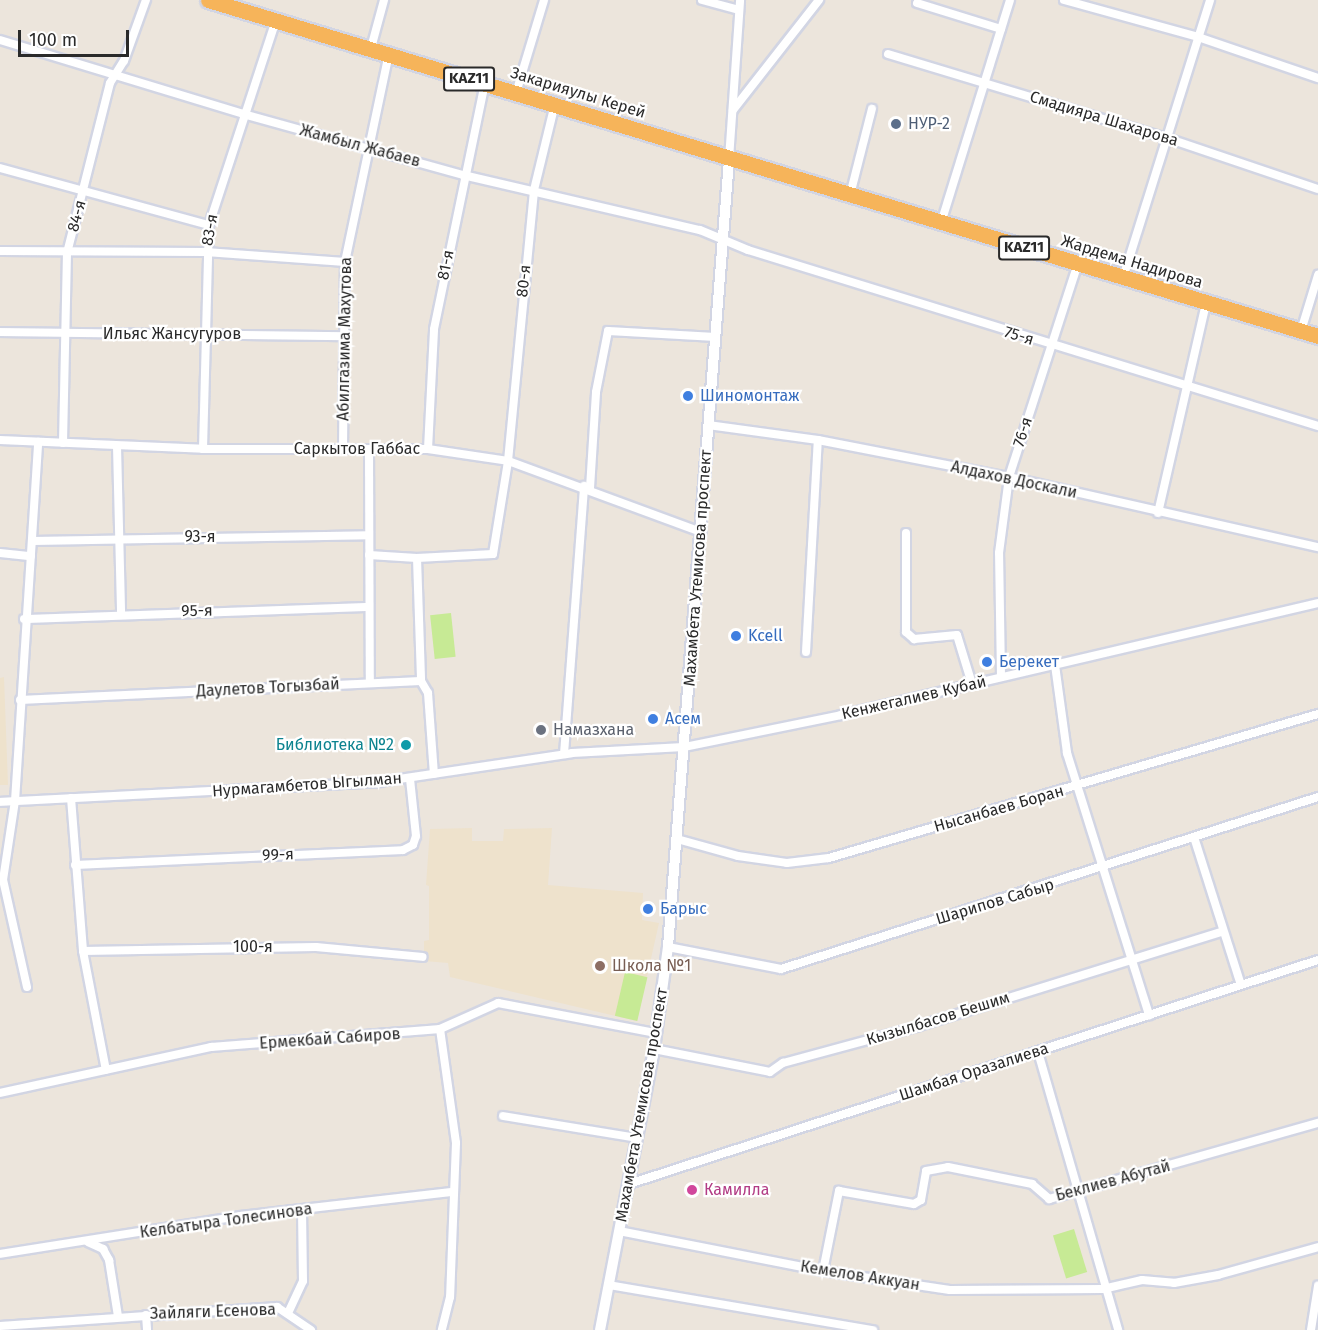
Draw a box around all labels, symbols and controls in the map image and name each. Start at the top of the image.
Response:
scale bar [21,18,132,56]
text: 100 m [29,29,77,51]
street label: Закарияулы Керей [508,63,648,123]
road number: KAZ11 [442,67,496,91]
street label: Смадияра Шахарова [1027,87,1181,151]
place label: НУР-2 [908,114,950,134]
marker: НУР-2 [889,117,903,131]
street label: Жамбыл Жабаев [298,121,422,171]
street label: 84-я [64,198,90,234]
street label: 83-я [198,213,222,247]
street label: Жардема Надирова [1059,231,1205,293]
road number: KAZ11 [997,236,1051,260]
street label: 81-я [434,248,458,282]
street label: Абилгазима Махутова [334,257,356,421]
street label: 80-я [513,264,535,298]
street label: 75-я [1002,322,1036,350]
street label: Ильяс Жансугуров [103,324,241,344]
place label: Шиномонтаж [700,386,800,406]
marker: Шиномонтаж [681,389,695,403]
street label: 76-я [1009,415,1037,449]
street label: Саркытов Габбас [294,439,420,459]
street label: Махамбета Утемисова проспект [680,449,716,687]
street label: Алдахов Доскали [949,457,1079,503]
street label: 93-я [184,527,216,547]
street label: 95-я [181,601,213,621]
place label: Kcell [748,626,783,646]
marker: Kcell [729,629,743,643]
place label: Берекет [999,652,1059,672]
marker: Берекет [980,655,994,669]
street label: Кенжегалиев Кубай [840,672,988,724]
street label: Даулетов Тогызбай [196,675,340,701]
place label: Асем [665,709,701,729]
marker: Асем [646,712,660,726]
place label: Намазхана [553,720,634,740]
marker: Намазхана [534,723,548,737]
place label: Библиотека №2 [276,735,394,755]
marker: Библиотека №2 [399,738,413,752]
street label: Нурмагамбетов Ыгылман [211,769,403,801]
street label: Нысанбаев Боран [932,781,1066,837]
street label: 99-я [262,845,294,865]
street label: Шарипов Сабыр [934,875,1056,929]
place label: Барыс [660,899,707,919]
marker: Барыс [641,902,655,916]
street label: 100-я [233,937,273,957]
place label: Школа №1 [612,956,691,976]
marker: Школа №1 [593,959,607,973]
street label: Махамбета Утемисова проспект [612,986,672,1224]
street label: Кызылбасов Бешим [864,988,1012,1050]
street label: Ермекбай Сабиров [259,1024,401,1054]
street label: Шамбая Оразалиева [897,1039,1051,1105]
street label: Беклиев Абутай [1053,1156,1173,1206]
place label: Камилла [704,1180,769,1200]
marker: Камилла [685,1183,699,1197]
street label: Келбатыра Толесинова [139,1199,313,1243]
street label: Кемелов Аккуан [799,1257,921,1295]
street label: Зайляги Есенова [150,1300,276,1324]

